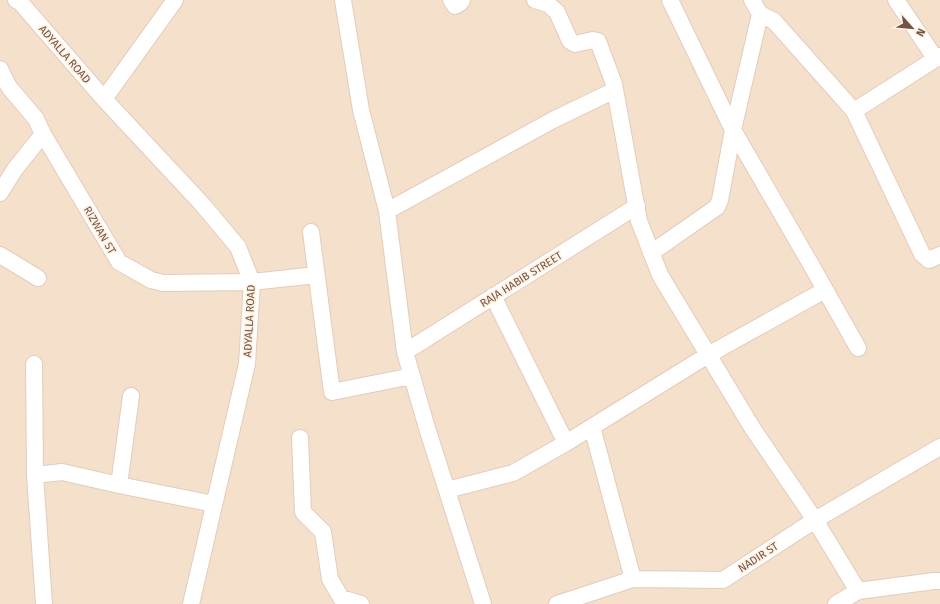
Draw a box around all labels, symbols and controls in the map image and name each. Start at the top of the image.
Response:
north arrow [892,8,932,48]
street label: ADYALLA ROAD [36,23,93,86]
text: N [913,26,928,39]
street label: RIZWAN ST [81,204,119,257]
street label: RAJA HABIB STREET [478,249,565,310]
street label: ADYALLA ROAD [241,284,258,358]
street label: NADIR ST [736,540,781,575]

